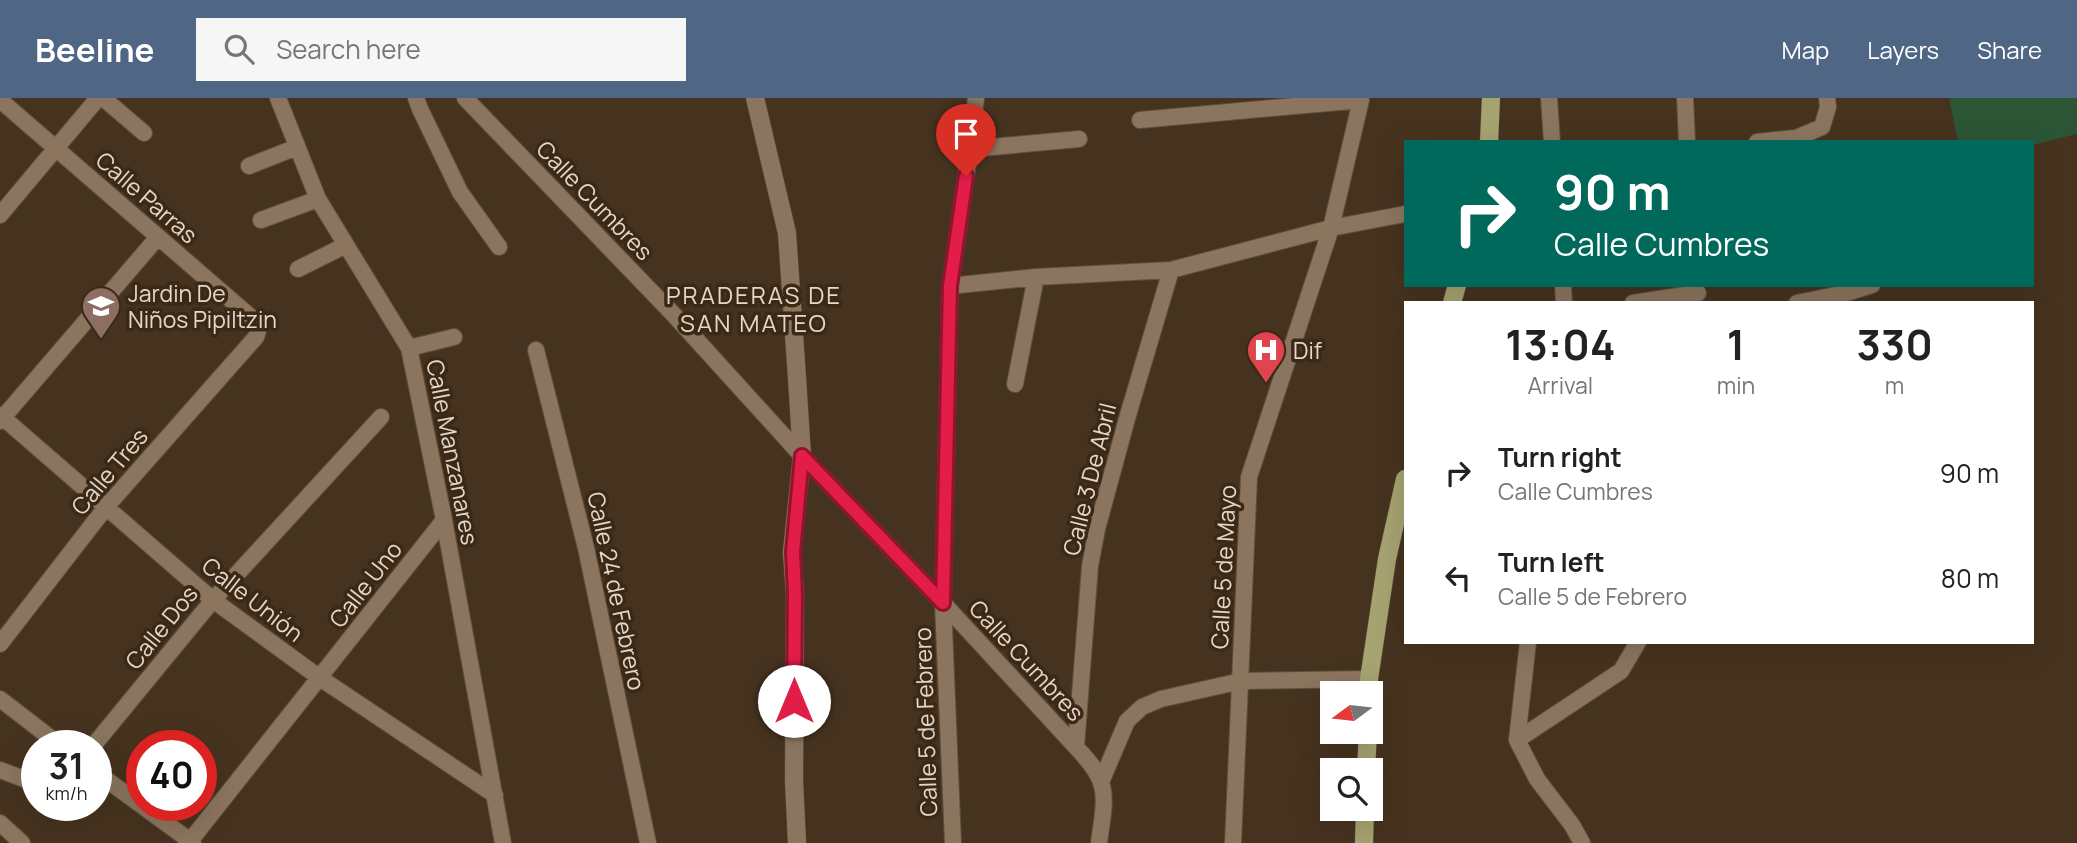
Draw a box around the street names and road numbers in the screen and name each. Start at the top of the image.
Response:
street label: Calle Cumbres [530,133,660,267]
street label: Calle Parras [89,144,205,250]
street label: Calle Manzanares [419,357,487,547]
street label: Calle 3 De Abril [1055,399,1123,559]
street label: Calle Tres [63,421,155,521]
street label: Calle 5 de Mayo [1203,484,1243,650]
street label: Calle 24 de Febrero [580,489,654,693]
street label: Calle Uno [321,534,409,634]
street label: Calle Unión [196,549,310,649]
street label: Calle Dos [117,578,205,676]
street label: Calle Cumbres [962,592,1092,728]
street label: Calle 5 de Febrero [906,627,944,817]

